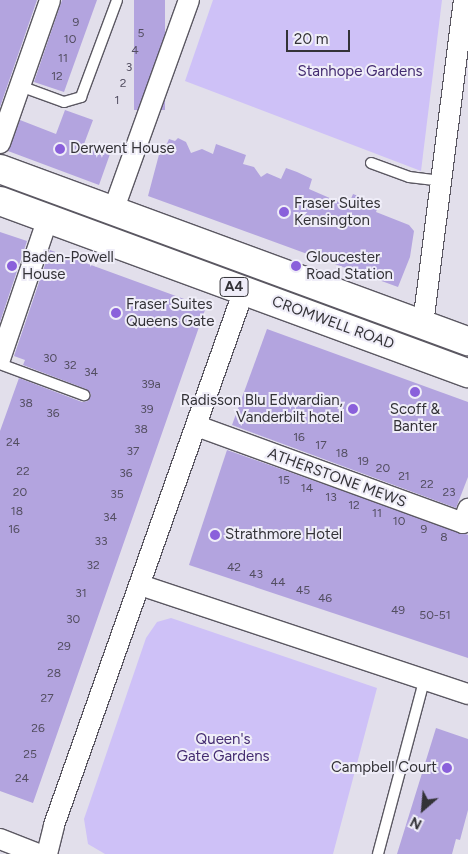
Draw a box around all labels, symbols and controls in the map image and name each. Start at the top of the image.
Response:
house number: 9 [73,16,79,30]
scale bar [288,20,352,52]
house number: 5 [138,27,144,41]
text: 20 m [294,30,328,48]
house number: 10 [64,33,76,47]
house number: 4 [131,44,139,58]
house number: 11 [58,52,68,66]
house number: 3 [126,61,132,75]
park label: Stanhope Gardens [297,63,423,81]
house number: 12 [51,70,63,84]
house number: 2 [120,77,126,91]
house number: 1 [115,94,119,108]
place label: Derwent House [70,140,175,158]
marker: Derwent House [54,143,66,155]
place label: Fraser Suites Kensington [294,194,381,229]
marker: Fraser Suites Kensington [278,206,290,218]
place label: Baden-Powell House [22,248,114,283]
place label: Gloucester Road Station [306,248,393,283]
marker: Baden-Powell House [6,260,18,272]
marker: Gloucester Road Station [290,260,302,272]
road number: A4 [219,276,249,298]
street label: CROMWELL ROAD [269,293,397,353]
place label: Fraser Suites Queens Gate [126,295,214,330]
marker: Fraser Suites Queens Gate [110,307,122,319]
house number: 30 [43,352,57,366]
house number: 32 [63,359,77,373]
house number: 34 [84,366,98,380]
house number: 39a [141,378,161,392]
marker: Scoff & Banter [409,386,421,398]
place label: Radisson Blu Edwardian, Vanderbilt hotel [181,391,343,426]
house number: 38 [19,397,33,411]
place label: Scoff & Banter [390,400,440,435]
house number: 39 [140,403,154,417]
marker: Radisson Blu Edwardian, Vanderbilt hotel [347,403,359,415]
house number: 36 [46,407,60,421]
house number: 38 [134,423,148,437]
house number: 16 [293,431,305,445]
house number: 24 [6,436,20,450]
house number: 17 [315,439,327,453]
house number: 37 [127,445,139,459]
street label: ATHERSTONE MEWS [265,445,409,511]
house number: 18 [336,447,348,461]
house number: 19 [357,455,369,469]
house number: 20 [376,462,390,476]
house number: 22 [16,465,30,479]
house number: 36 [119,467,133,481]
house number: 21 [398,470,410,484]
house number: 15 [278,474,290,488]
house number: 22 [420,478,434,492]
house number: 14 [301,482,313,496]
house number: 20 [13,486,27,500]
house number: 23 [442,486,456,500]
house number: 35 [110,488,124,502]
house number: 13 [325,491,337,505]
house number: 12 [348,499,360,513]
house number: 18 [11,505,23,519]
house number: 11 [372,507,382,521]
house number: 34 [103,511,117,525]
house number: 10 [393,515,405,529]
house number: 16 [8,523,20,537]
house number: 9 [421,523,427,537]
place label: Strathmore Hotel [225,526,342,544]
marker: Strathmore Hotel [209,529,221,541]
house number: 8 [440,531,448,545]
house number: 33 [94,535,108,549]
house number: 32 [86,559,100,573]
house number: 42 [227,561,241,575]
house number: 43 [249,568,263,582]
house number: 44 [271,576,285,590]
house number: 45 [296,584,310,598]
house number: 31 [75,587,87,601]
house number: 46 [318,592,332,606]
house number: 49 [391,604,405,618]
house number: 50-51 [419,609,451,623]
house number: 30 [66,613,80,627]
house number: 29 [57,640,71,654]
house number: 28 [47,667,61,681]
house number: 27 [40,692,54,706]
house number: 26 [31,722,45,736]
park label: Queen's Gate Gardens [176,730,270,765]
house number: 25 [23,748,37,762]
place label: Campbell Court [331,759,437,777]
marker: Campbell Court [441,762,453,774]
house number: 24 [15,772,29,786]
north arrow [398,784,448,834]
text: N [407,813,425,833]

